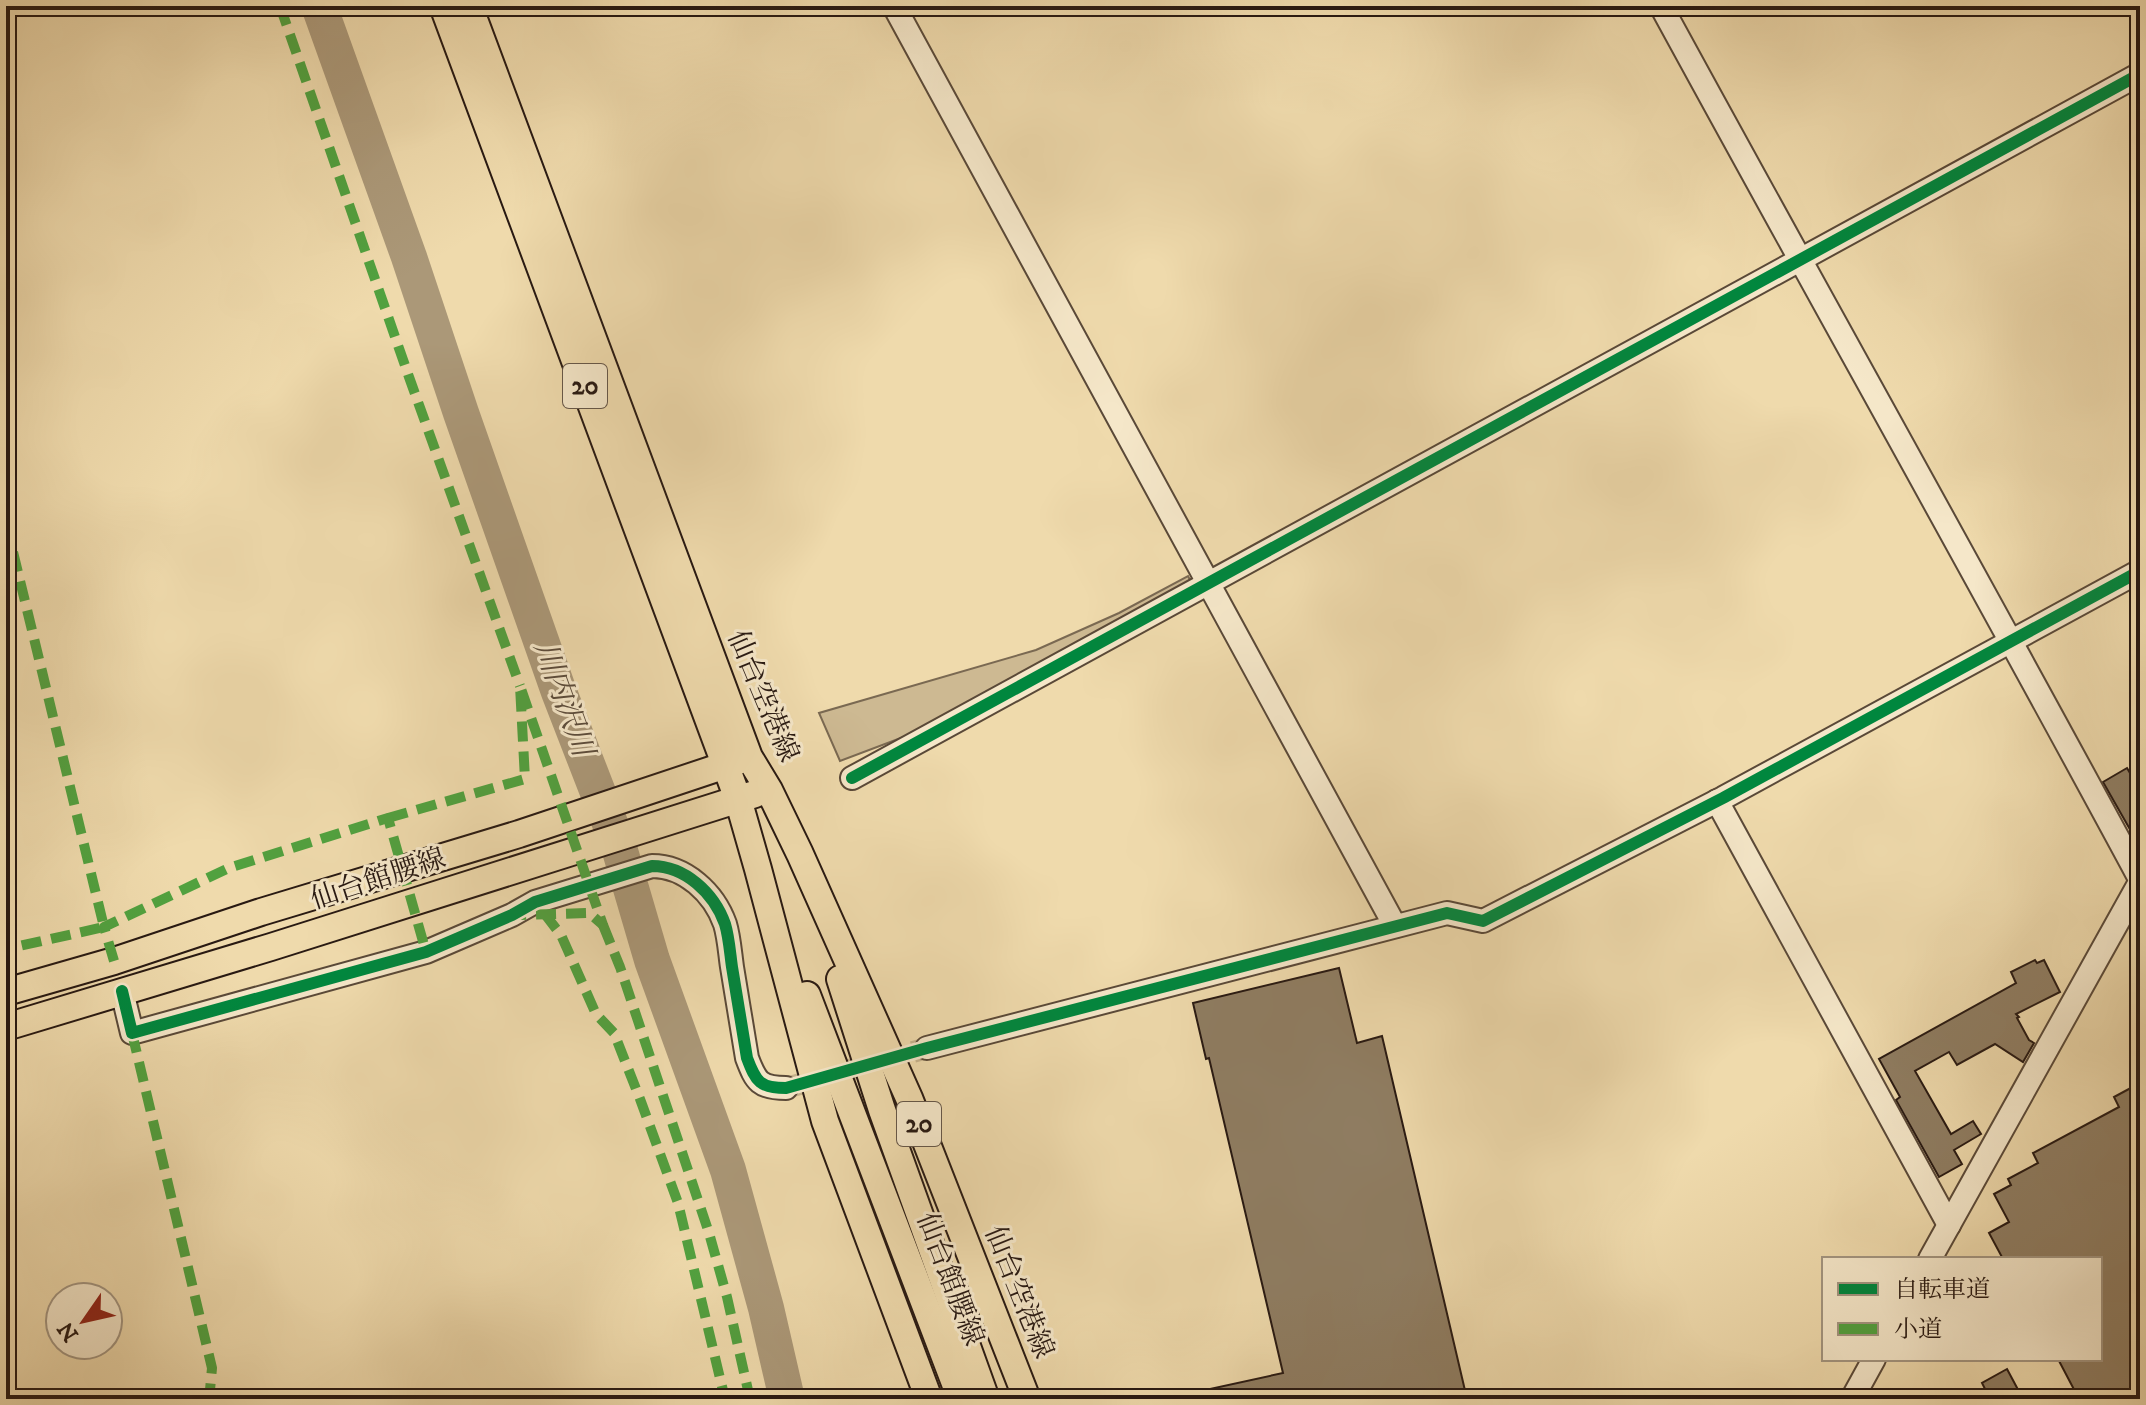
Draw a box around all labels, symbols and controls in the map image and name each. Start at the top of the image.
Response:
road number: 20 [563,364,607,408]
street label: 仙台空港線 [720,625,806,767]
water label: 川内沢川 [525,636,602,765]
street label: 仙台館腰線 [306,841,450,917]
road number: 20 [897,1102,941,1146]
street label: 仙台館腰線 [909,1207,991,1351]
street label: 仙台空港線 [977,1221,1061,1363]
legend [1822,1257,2102,1361]
text: 自転車道 [1894,1275,1990,1305]
north arrow [44,1281,124,1361]
text: 小道 [1894,1315,1942,1345]
text: N [52,1316,85,1346]

